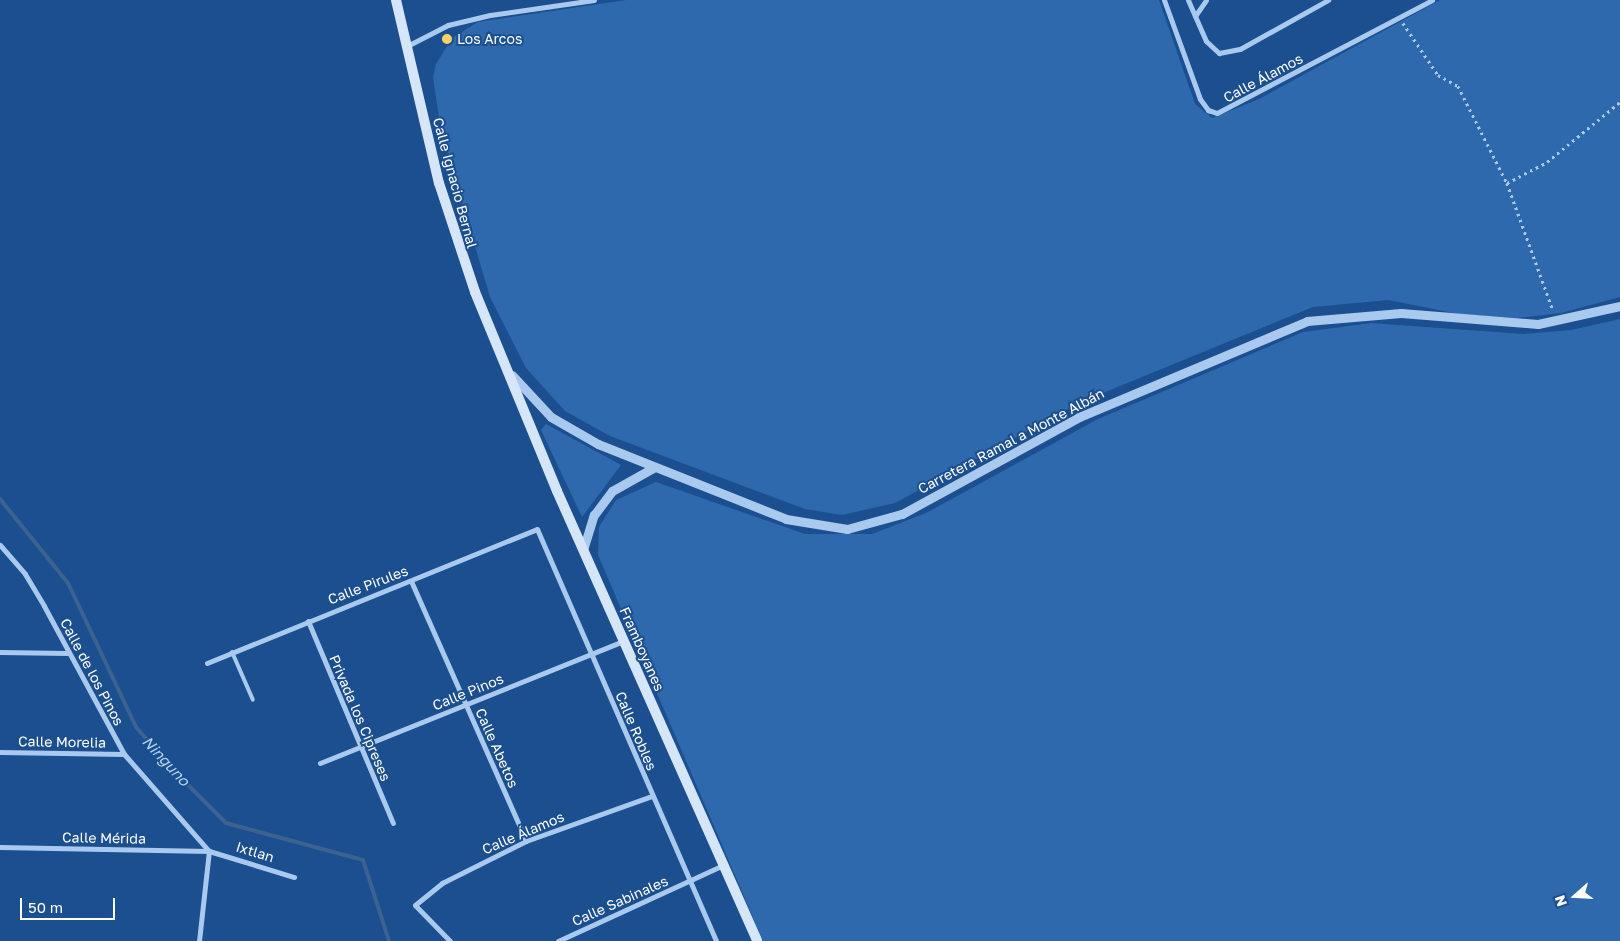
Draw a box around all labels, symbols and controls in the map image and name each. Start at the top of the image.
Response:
place label: Los Arcos [457,31,522,47]
marker: Los Arcos [441,33,453,45]
street label: Calle Álamos [1220,50,1306,106]
street label: Calle Ignacio Bernal [429,116,481,250]
street label: Carretera Ramal a Monte Albán [915,385,1107,497]
street label: Calle Pirules [325,562,411,608]
street label: Framboyanes [616,604,668,694]
street label: Calle de los Pinos [57,615,127,729]
street label: Privada los Cipreses [326,652,394,784]
street label: Calle Pinos [430,670,506,714]
street label: Calle Robles [612,689,660,773]
street label: Calle Abetos [472,706,522,790]
water label: Ninguno [139,732,193,790]
street label: Calle Morelia [18,733,106,751]
street label: Calle Álamos [479,808,567,858]
street label: Calle Mérida [62,829,146,847]
street label: Ixtlan [234,838,276,866]
north arrow [1550,871,1600,921]
street label: Calle Sabinales [569,872,671,930]
scale bar [22,888,118,920]
text: N [1551,893,1570,909]
text: 50 m [28,898,63,916]

